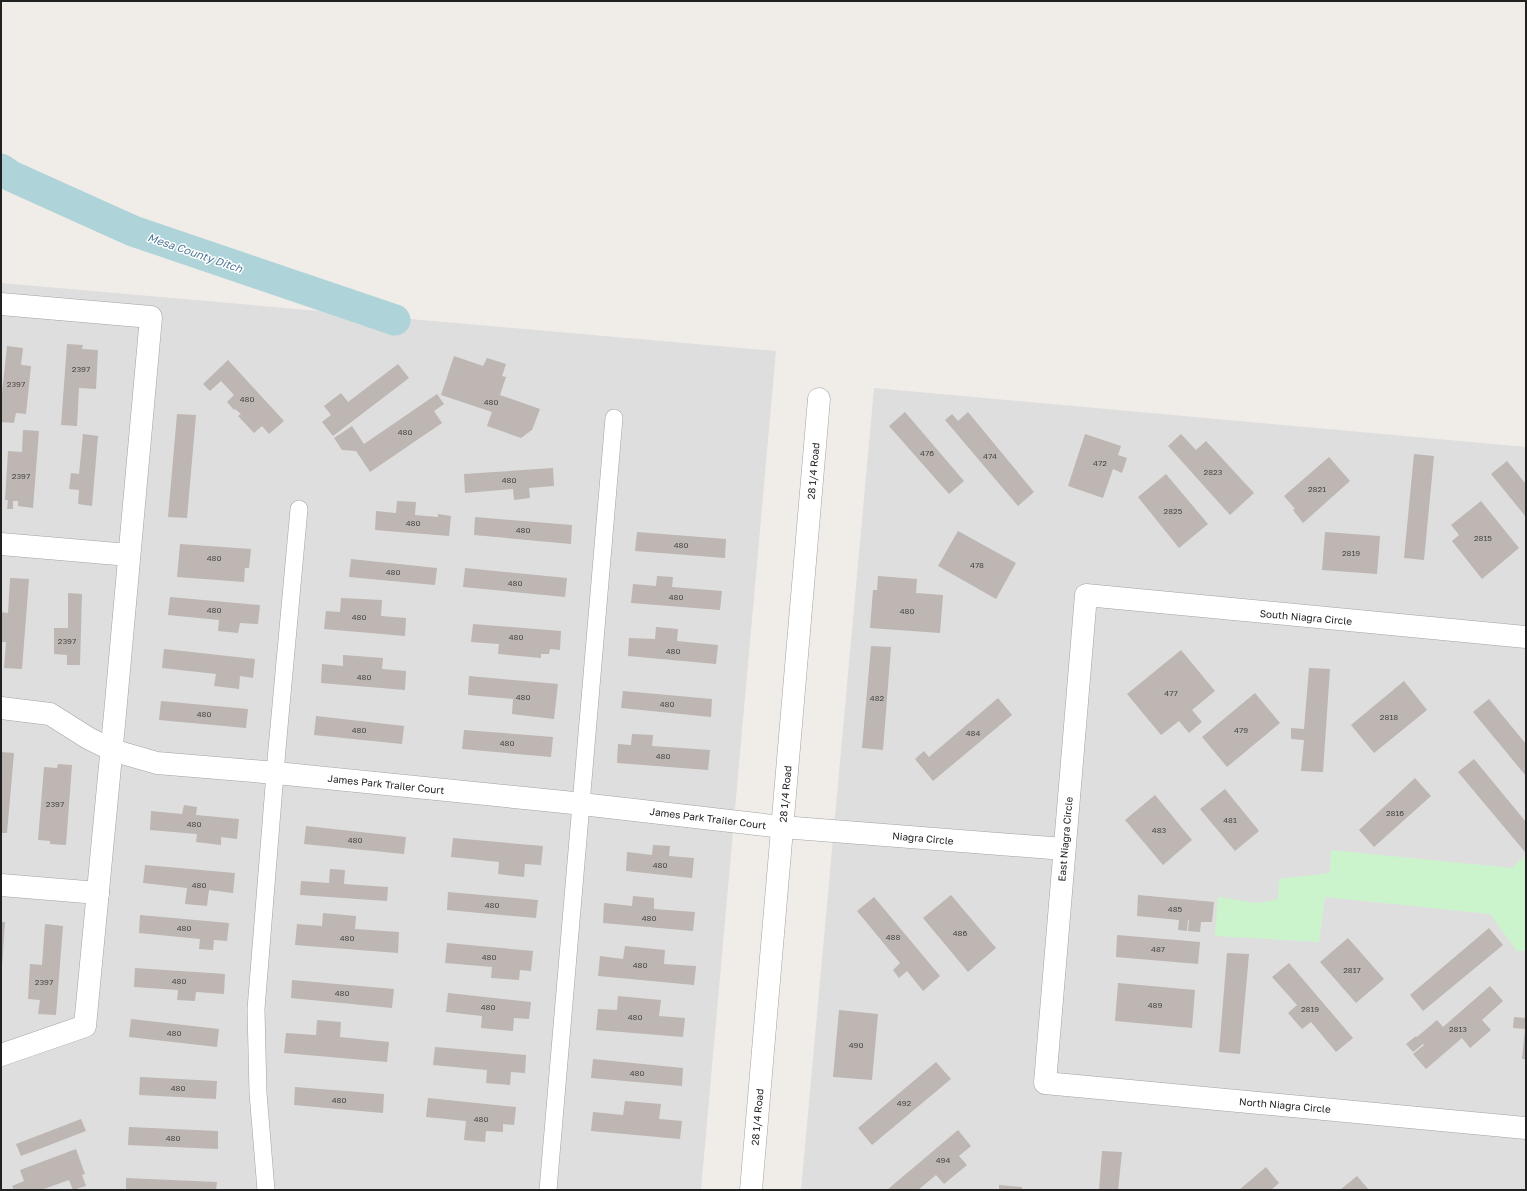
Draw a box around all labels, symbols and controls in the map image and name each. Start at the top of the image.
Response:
water label: Mesa County Ditch [146,230,245,276]
house number: 2397 [72,364,90,374]
house number: 2397 [7,379,25,389]
house number: 480 [240,394,254,404]
house number: 480 [484,397,498,407]
house number: 480 [398,427,412,437]
street label: 28 1/4 Road [805,442,821,500]
house number: 476 [920,448,934,458]
house number: 474 [983,451,997,461]
house number: 472 [1093,458,1107,468]
house number: 2823 [1204,467,1223,477]
house number: 2397 [12,471,30,481]
house number: 480 [502,475,516,485]
house number: 2821 [1308,484,1326,494]
house number: 2825 [1164,506,1183,516]
house number: 480 [406,518,420,528]
house number: 480 [516,525,530,535]
house number: 2815 [1474,533,1492,543]
house number: 480 [674,540,688,550]
house number: 2819 [1342,548,1360,558]
house number: 480 [207,553,221,563]
house number: 478 [970,560,984,570]
house number: 480 [386,567,400,577]
house number: 480 [508,578,522,588]
house number: 480 [669,592,683,602]
house number: 480 [207,605,221,615]
house number: 480 [900,606,914,616]
street label: South Niagra Circle [1259,607,1353,627]
house number: 480 [352,612,366,622]
house number: 480 [509,632,523,642]
house number: 2397 [58,636,76,646]
house number: 480 [666,646,680,656]
house number: 480 [357,672,371,682]
house number: 477 [1164,688,1178,698]
house number: 480 [516,692,530,702]
house number: 482 [870,693,885,703]
house number: 480 [660,699,674,709]
house number: 480 [197,709,211,719]
house number: 2818 [1380,712,1398,722]
house number: 480 [352,725,366,735]
house number: 479 [1234,725,1248,735]
house number: 484 [966,728,980,738]
house number: 480 [500,738,514,748]
house number: 480 [656,751,670,761]
street label: 28 1/4 Road [777,765,793,823]
street label: James Park Trailer Court [327,772,445,796]
street label: East Niagra Circle [1055,796,1075,882]
house number: 2397 [46,799,64,809]
street label: James Park Trailer Court [649,805,767,831]
house number: 2816 [1386,808,1404,818]
house number: 481 [1223,815,1237,825]
house number: 480 [187,819,201,829]
house number: 483 [1152,825,1167,835]
street label: Niagra Circle [892,829,954,847]
house number: 480 [348,835,362,845]
house number: 480 [653,860,667,870]
house number: 480 [192,880,206,890]
house number: 480 [485,900,499,910]
house number: 485 [1168,904,1183,914]
house number: 480 [642,913,656,923]
house number: 480 [177,923,191,933]
house number: 486 [953,928,967,938]
house number: 488 [886,932,900,942]
house number: 480 [340,933,354,943]
house number: 487 [1151,944,1165,954]
house number: 480 [482,952,496,962]
house number: 480 [633,960,647,970]
house number: 2817 [1343,965,1361,975]
house number: 480 [172,976,186,986]
house number: 2397 [35,977,53,987]
house number: 480 [335,988,349,998]
house number: 489 [1148,1000,1162,1010]
house number: 480 [481,1002,495,1012]
house number: 2819 [1301,1004,1319,1014]
house number: 480 [628,1012,642,1022]
house number: 2813 [1449,1024,1467,1034]
house number: 480 [167,1028,181,1038]
house number: 490 [849,1040,863,1050]
house number: 480 [630,1068,644,1078]
house number: 480 [171,1083,185,1093]
street label: 28 1/4 Road [749,1088,765,1146]
house number: 480 [332,1095,346,1105]
street label: North Niagra Circle [1239,1095,1332,1115]
house number: 492 [897,1098,912,1108]
house number: 480 [474,1114,488,1124]
house number: 480 [166,1133,180,1143]
house number: 494 [936,1155,950,1165]

